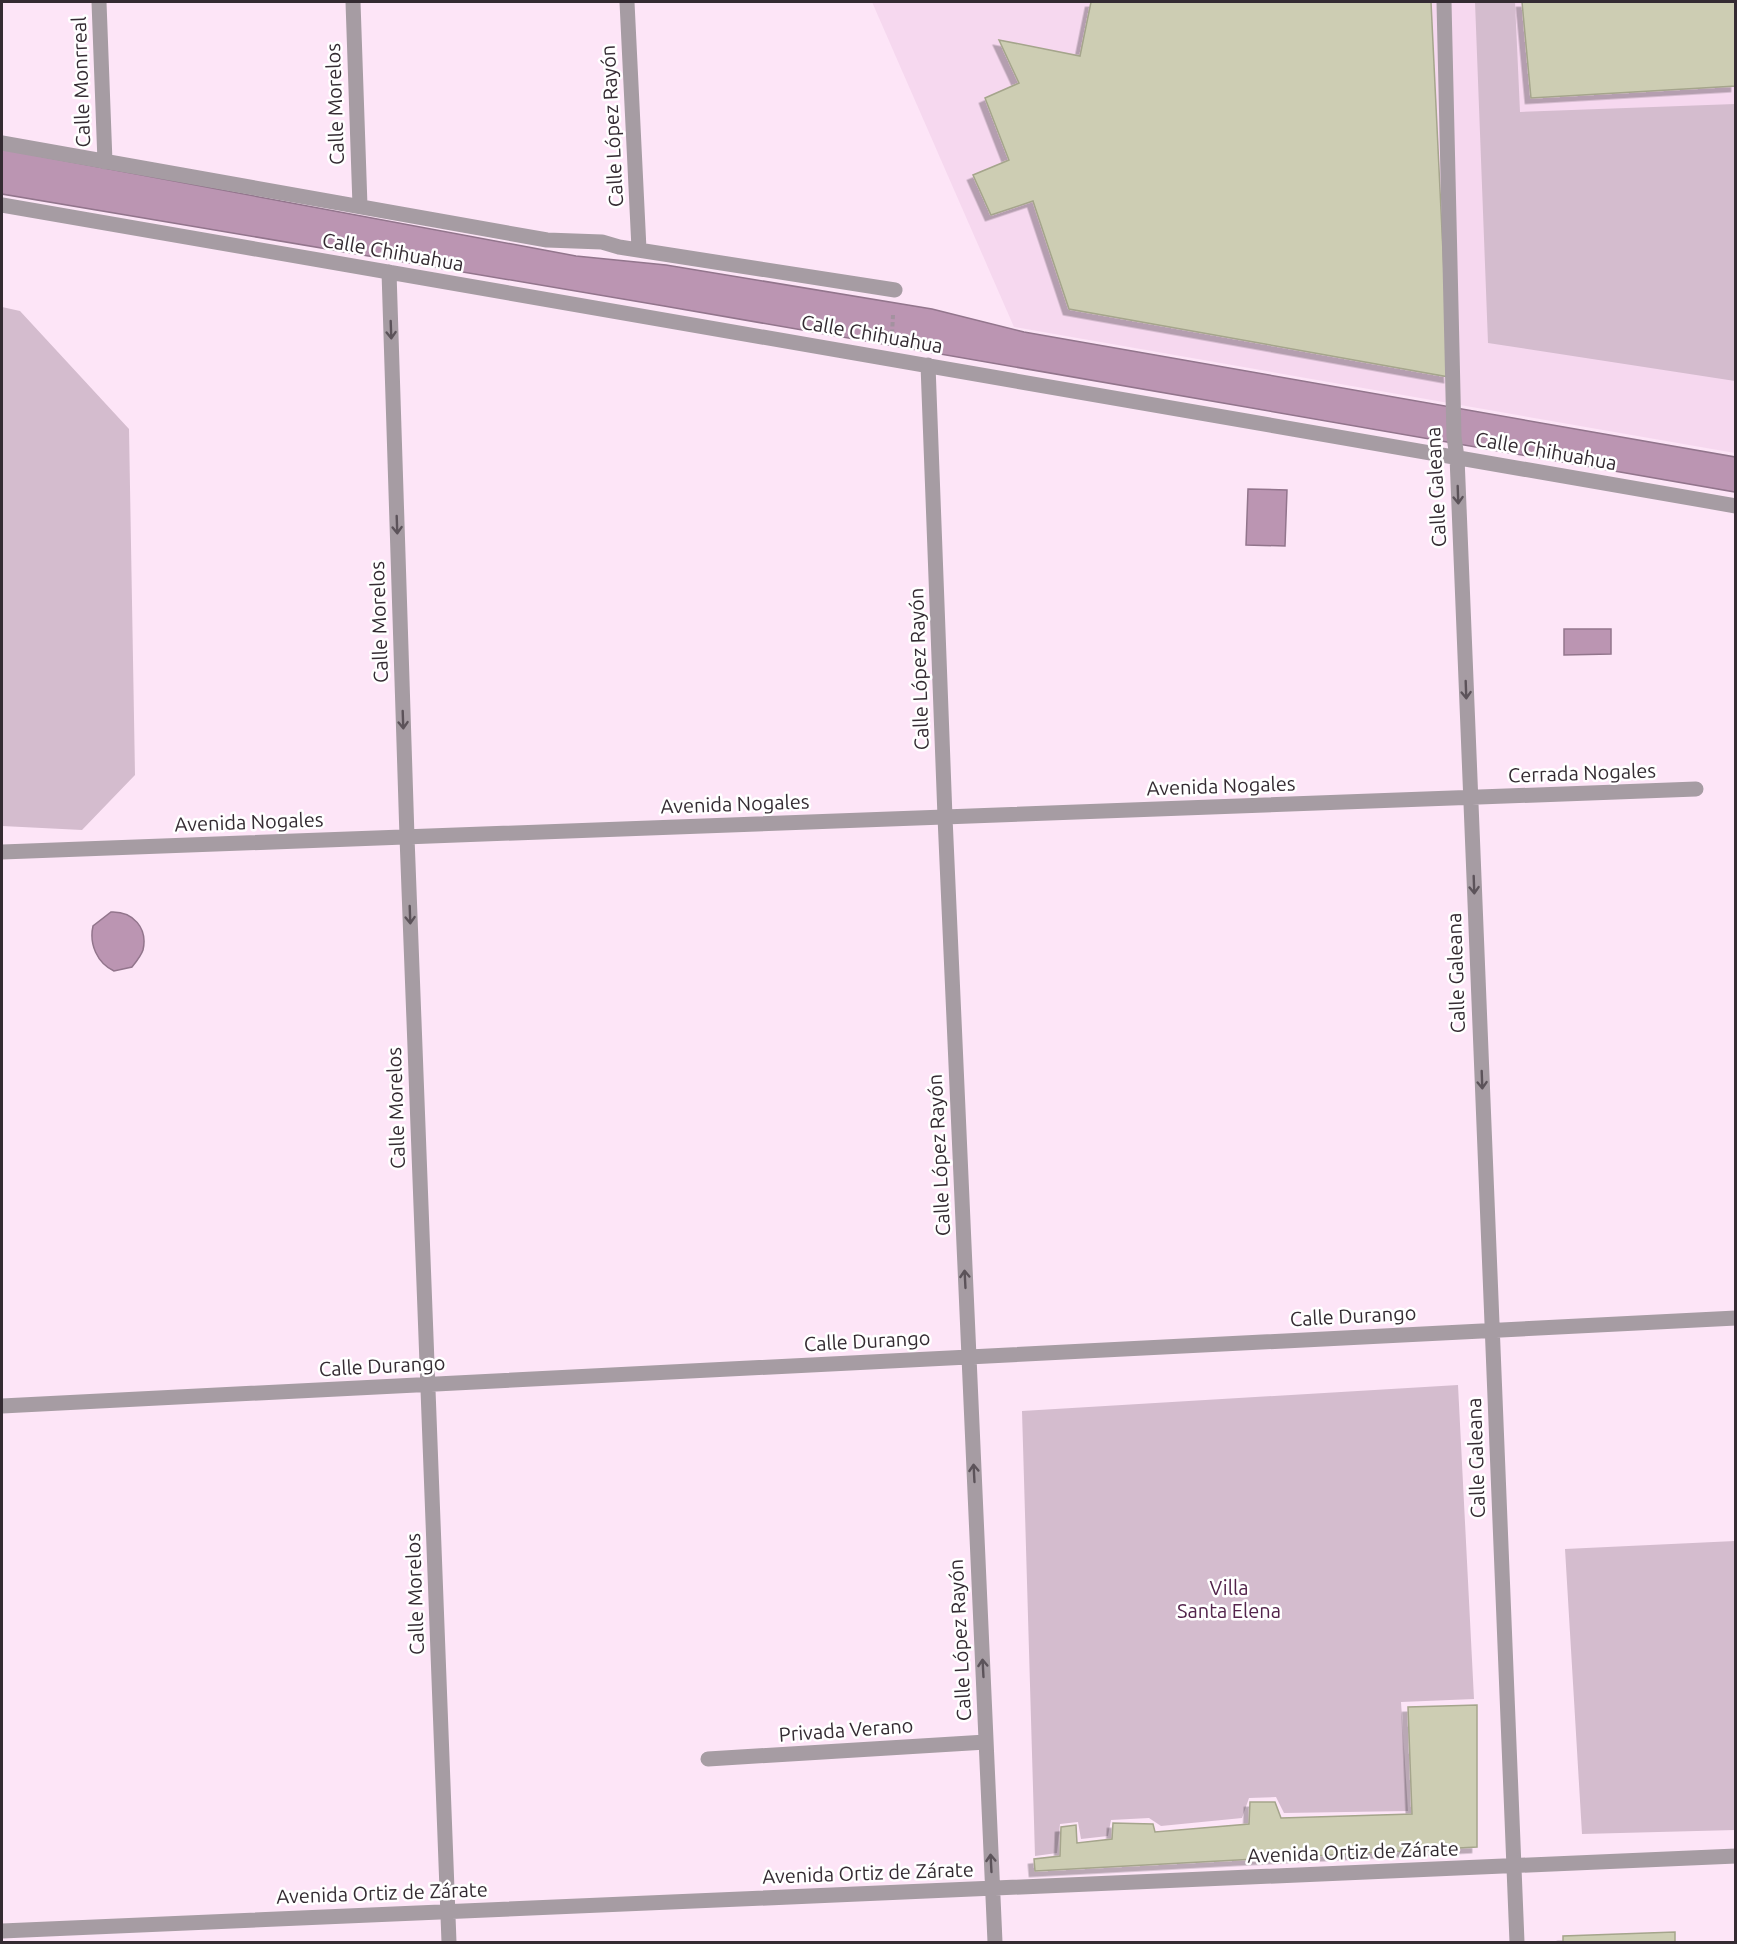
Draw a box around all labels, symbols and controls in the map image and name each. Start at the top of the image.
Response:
street label: Calle Monrreal [67,16,94,148]
street label: Calle Morelos [321,43,348,165]
street label: Calle López Rayón [596,44,627,208]
street label: Calle Chihuahua [320,228,466,275]
street label: Calle Chihuahua [799,310,945,357]
one-way arrow [385,320,396,340]
street label: Calle Galeana [1421,426,1450,548]
street label: Calle Chihuahua [1473,427,1619,474]
one-way arrow [1453,485,1464,505]
one-way arrow [391,515,402,535]
street label: Calle Morelos [365,561,392,683]
street label: Calle López Rayón [904,587,933,751]
one-way arrow [1460,679,1471,699]
one-way arrow [397,710,409,730]
street label: Cerrada Nogales [1508,758,1656,787]
street label: Avenida Nogales [1146,771,1296,800]
street label: Avenida Nogales [660,789,810,818]
street label: Avenida Nogales [174,807,324,836]
one-way arrow [1468,874,1479,894]
one-way arrow [404,905,415,925]
street label: Calle Galeana [1442,912,1469,1034]
street label: Calle Morelos [382,1047,409,1169]
one-way arrow [1476,1069,1487,1089]
street label: Calle López Rayón [923,1073,954,1237]
one-way arrow [960,1269,971,1289]
street label: Calle Durango [1289,1301,1417,1330]
street label: Calle Durango [803,1326,931,1355]
street label: Calle Durango [318,1351,446,1380]
street label: Calle Galeana [1462,1397,1489,1519]
one-way arrow [968,1464,980,1484]
street label: Calle Morelos [401,1533,428,1655]
street label: Calle López Rayón [944,1558,975,1722]
park label: Villa Santa Elena [1177,1576,1281,1622]
one-way arrow [977,1659,988,1679]
street label: Privada Verano [778,1713,914,1746]
street label: Avenida Ortiz de Zárate [1247,1836,1459,1867]
one-way arrow [986,1854,997,1874]
street label: Avenida Ortiz de Zárate [762,1857,974,1888]
street label: Avenida Ortiz de Zárate [276,1877,488,1908]

